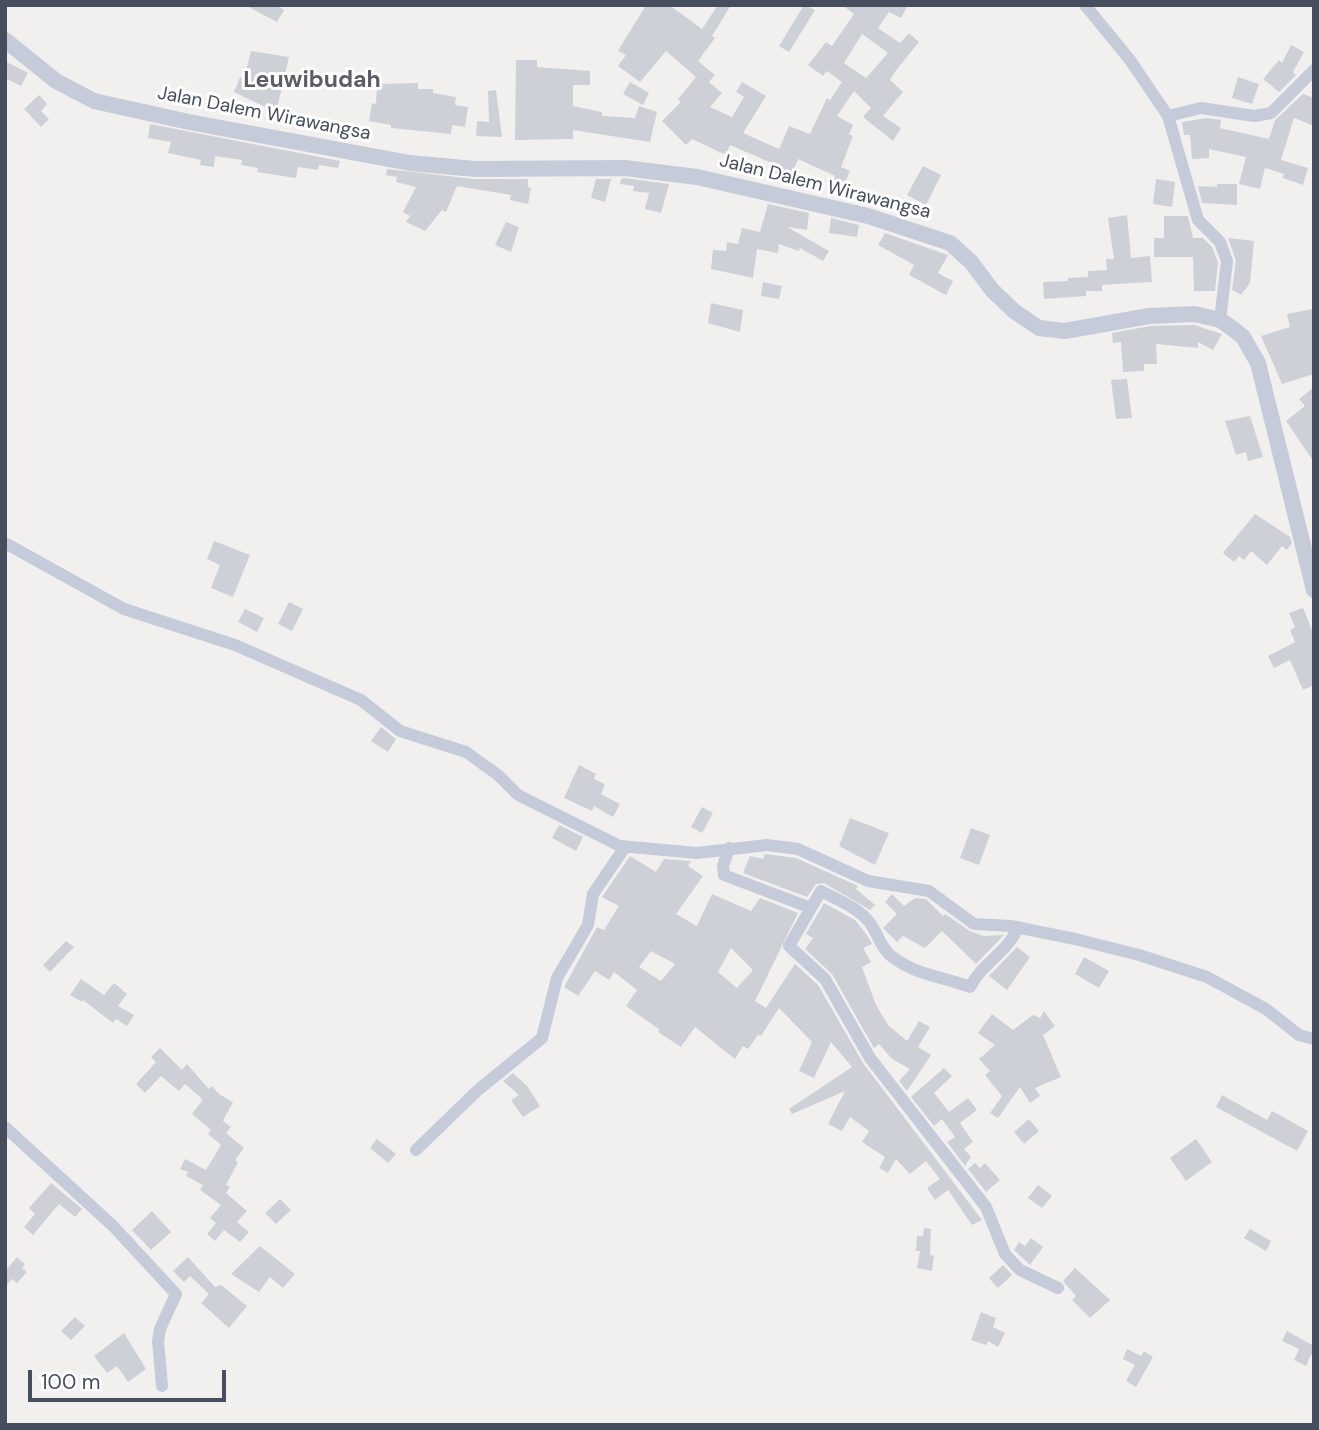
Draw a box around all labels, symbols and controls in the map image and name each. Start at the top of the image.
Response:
district label: Leuwibudah [243,67,381,95]
street label: Jalan Dalem Wirawangsa [155,82,373,146]
street label: Jalan Dalem Wirawangsa [717,150,933,224]
scale bar [32,1356,229,1400]
text: 100 m [41,1368,101,1396]

